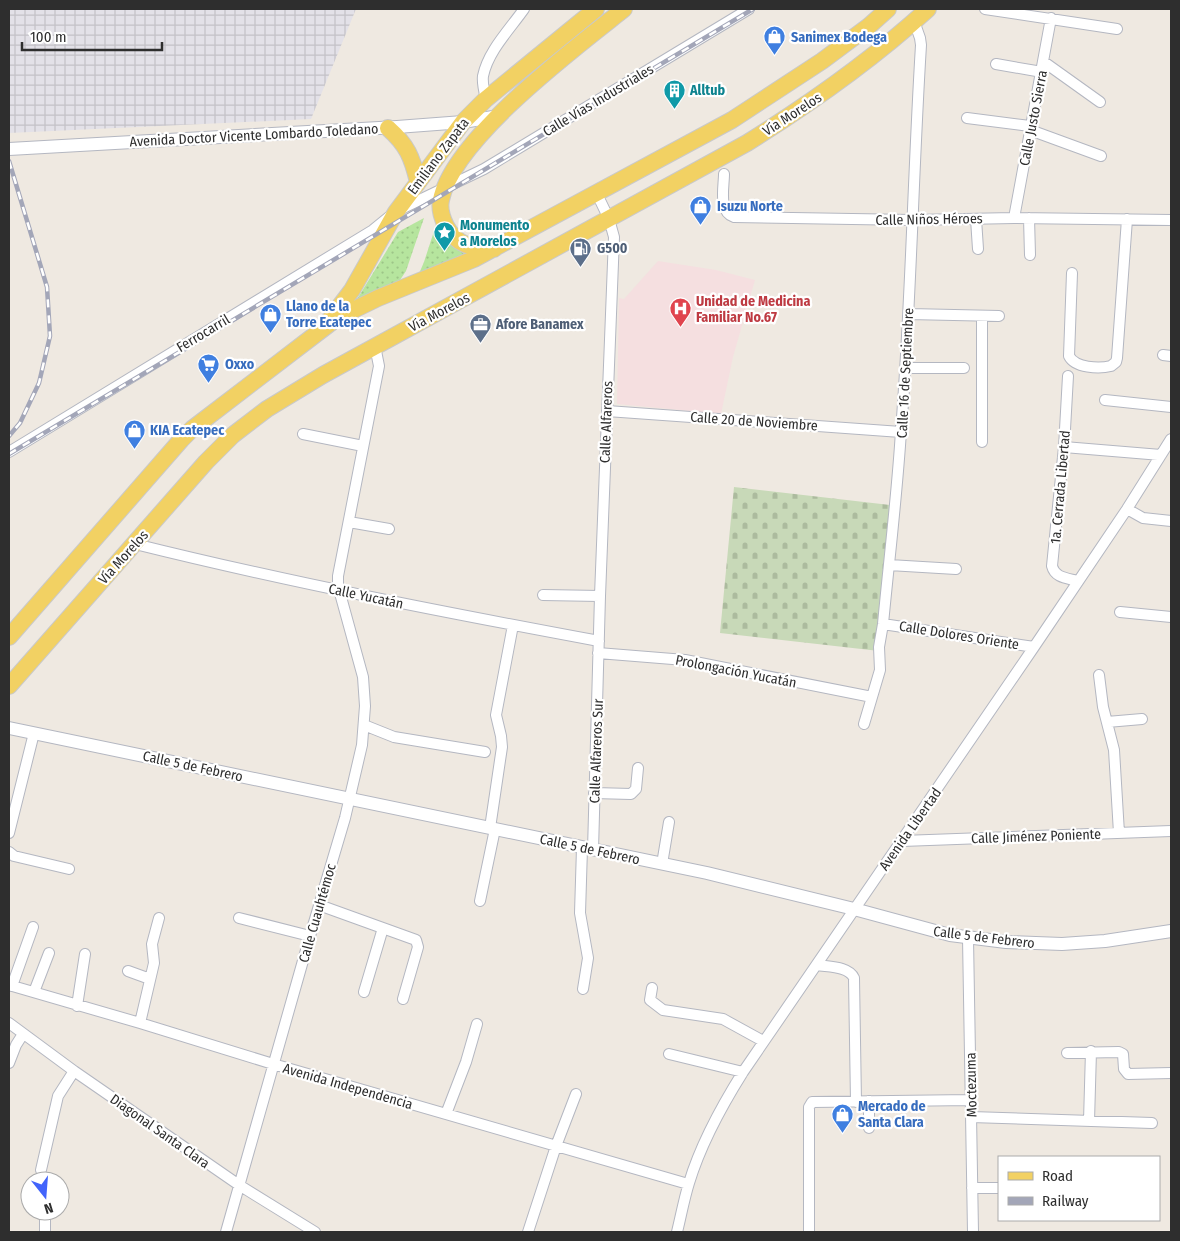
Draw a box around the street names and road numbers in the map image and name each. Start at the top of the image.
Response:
street label: Calle Vías Industriales [540,61,657,140]
street label: Calle Justo Sierra [1016,69,1051,167]
street label: Vía Morelos [760,89,825,140]
street label: Emiliano Zapata [404,114,473,198]
street label: Avenida Doctor Vicente Lombardo Toledano [129,120,379,151]
street label: Calle Niños Héroes [875,210,983,229]
street label: Vía Morelos [406,289,473,336]
street label: Calle 16 de Septiembre [894,307,917,439]
street label: Ferrocarril [174,311,233,356]
street label: Calle Alfareros [597,381,616,463]
street label: Calle 20 de Noviembre [690,409,818,434]
street label: 1a. Cerrada Libertad [1047,430,1074,545]
street label: Vía Morelos [95,527,152,588]
street label: Calle Yucatán [327,580,405,613]
street label: Calle Dolores Oriente [898,618,1020,653]
street label: Prolongación Yucatán [674,651,798,692]
street label: Calle Alfareros Sur [586,698,607,804]
street label: Calle 5 de Febrero [141,748,245,785]
street label: Avenida Libertad [876,785,945,874]
street label: Calle Jiménez Poniente [971,826,1101,847]
street label: Calle 5 de Febrero [538,831,642,868]
street label: Calle Cuauhtémoc [295,862,340,965]
street label: Calle 5 de Febrero [932,923,1036,952]
street label: Moctezuma [962,1052,981,1118]
street label: Avenida Independencia [281,1060,415,1113]
street label: Diagonal Santa Clara [107,1091,213,1172]

